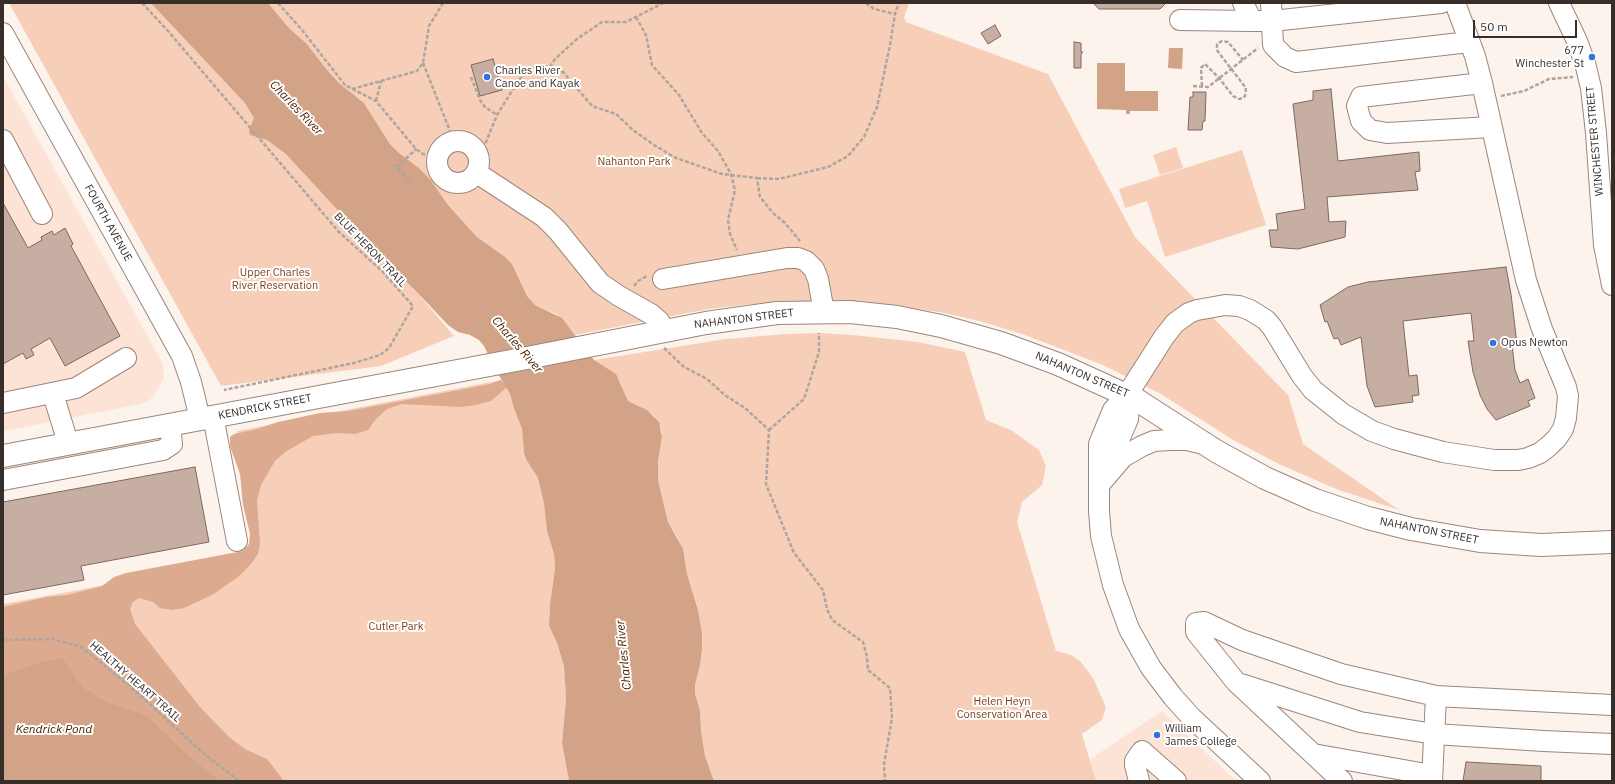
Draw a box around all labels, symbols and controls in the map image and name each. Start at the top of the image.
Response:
scale bar [1475,12,1579,38]
text: 50 m [1480,19,1508,34]
place label: 677 Winchester St [1515,44,1584,70]
marker: 677 Winchester St [1587,52,1597,62]
place label: Charles River Canoe and Kayak [495,64,579,90]
marker: Charles River Canoe and Kayak [482,72,492,82]
water label: Charles River [266,78,326,138]
street label: WINCHESTER STREET [1584,85,1606,197]
park label: Nahanton Park [597,155,671,169]
street label: FOURTH AVENUE [81,182,135,264]
street label: BLUE HERON TRAIL [331,210,409,290]
park label: Upper Charles River Reservation [232,266,318,292]
street label: NAHANTON STREET [693,306,795,332]
water label: Charles River [489,314,545,376]
place label: Opus Newton [1501,336,1568,350]
marker: Opus Newton [1488,338,1498,348]
street label: NAHANTON STREET [1033,349,1131,401]
street label: KENDRICK STREET [217,391,313,423]
street label: NAHANTON STREET [1378,515,1480,547]
water label: Charles River [613,619,635,691]
park label: Cutler Park [369,620,423,634]
street label: HEALTHY HEART TRAIL [87,639,183,725]
park label: Helen Heyn Conservation Area [957,695,1047,721]
place label: William James College [1165,722,1237,748]
water label: Kendrick Pond [16,723,92,737]
marker: William James College [1152,730,1162,740]

